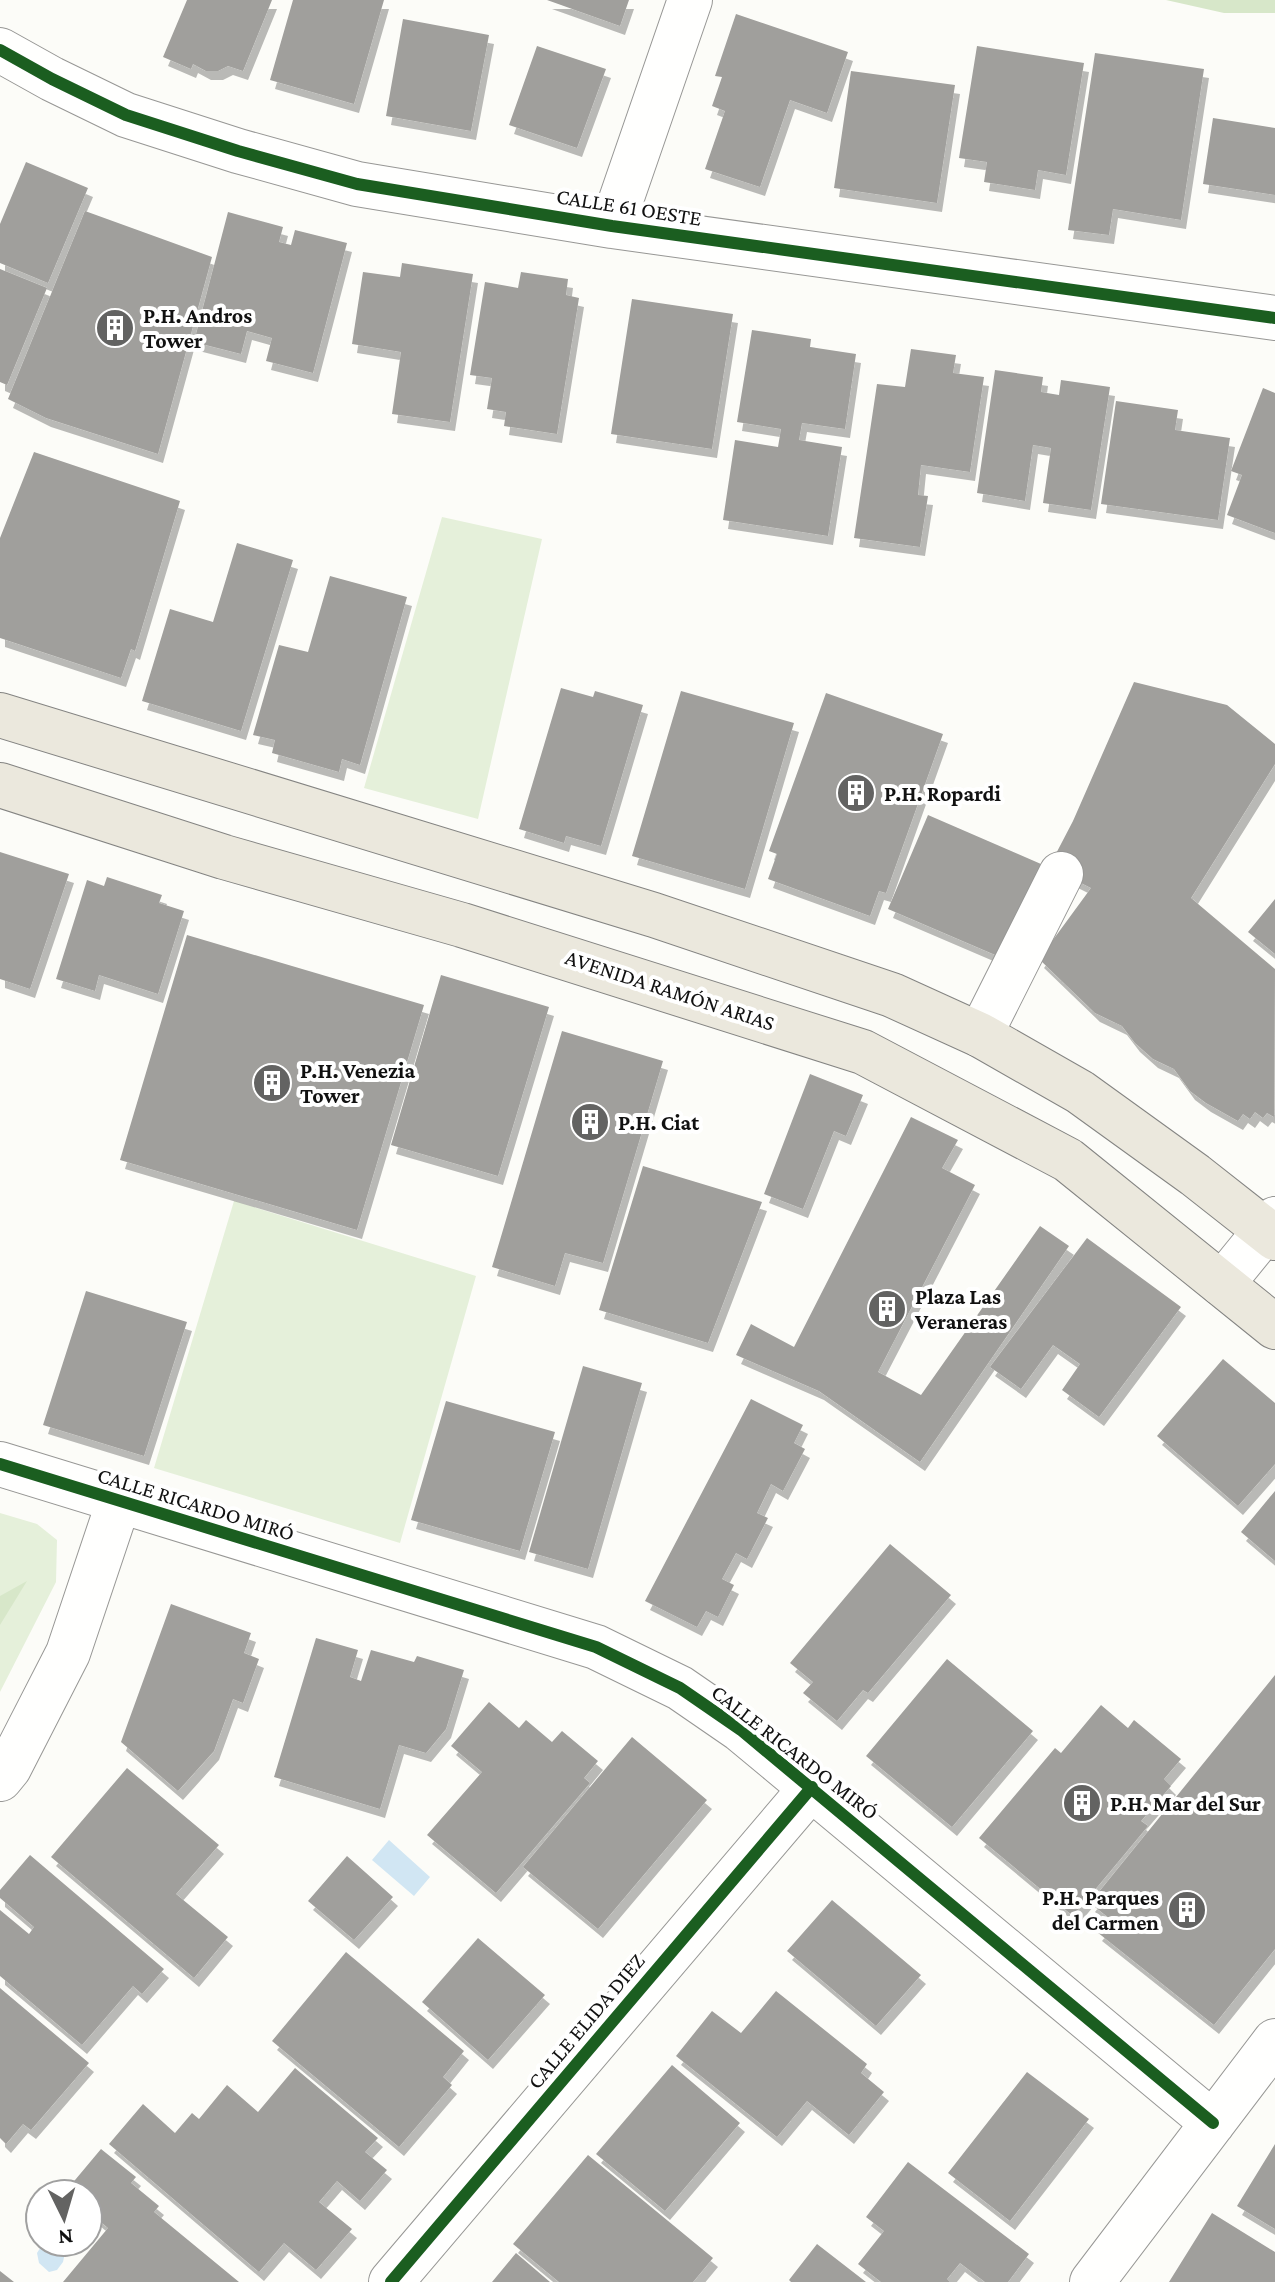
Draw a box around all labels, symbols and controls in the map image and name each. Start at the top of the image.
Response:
street label: CALLE 61 OESTE [555,183,703,231]
place label: P.H. Andros Tower [143,303,252,353]
building icon: P.H. Andros Tower [94,307,136,349]
building icon: P.H. Ropardi [835,772,877,814]
place label: P.H. Ropardi [884,781,1001,806]
street label: AVENIDA RAMÓN ARIAS [562,944,778,1036]
place label: P.H. Venezia Tower [300,1058,415,1108]
building icon: P.H. Venezia Tower [251,1062,293,1104]
building icon: P.H. Ciat [569,1101,611,1143]
place label: P.H. Ciat [618,1110,700,1135]
place label: Plaza Las Veraneras [914,1284,1007,1334]
building icon: Plaza Las Veraneras [866,1288,908,1330]
street label: CALLE RICARDO MIRÓ [94,1462,298,1546]
street label: CALLE RICARDO MIRÓ [707,1679,883,1825]
building icon: P.H. Mar del Sur [1061,1782,1103,1824]
place label: P.H. Mar del Sur [1110,1791,1261,1816]
place label: P.H. Parques del Carmen [1042,1885,1159,1935]
building icon: P.H. Parques del Carmen [1166,1889,1208,1931]
street label: CALLE ELIDA DIEZ [522,1948,650,2094]
north arrow [24,2178,104,2258]
text: N [57,2224,74,2251]

